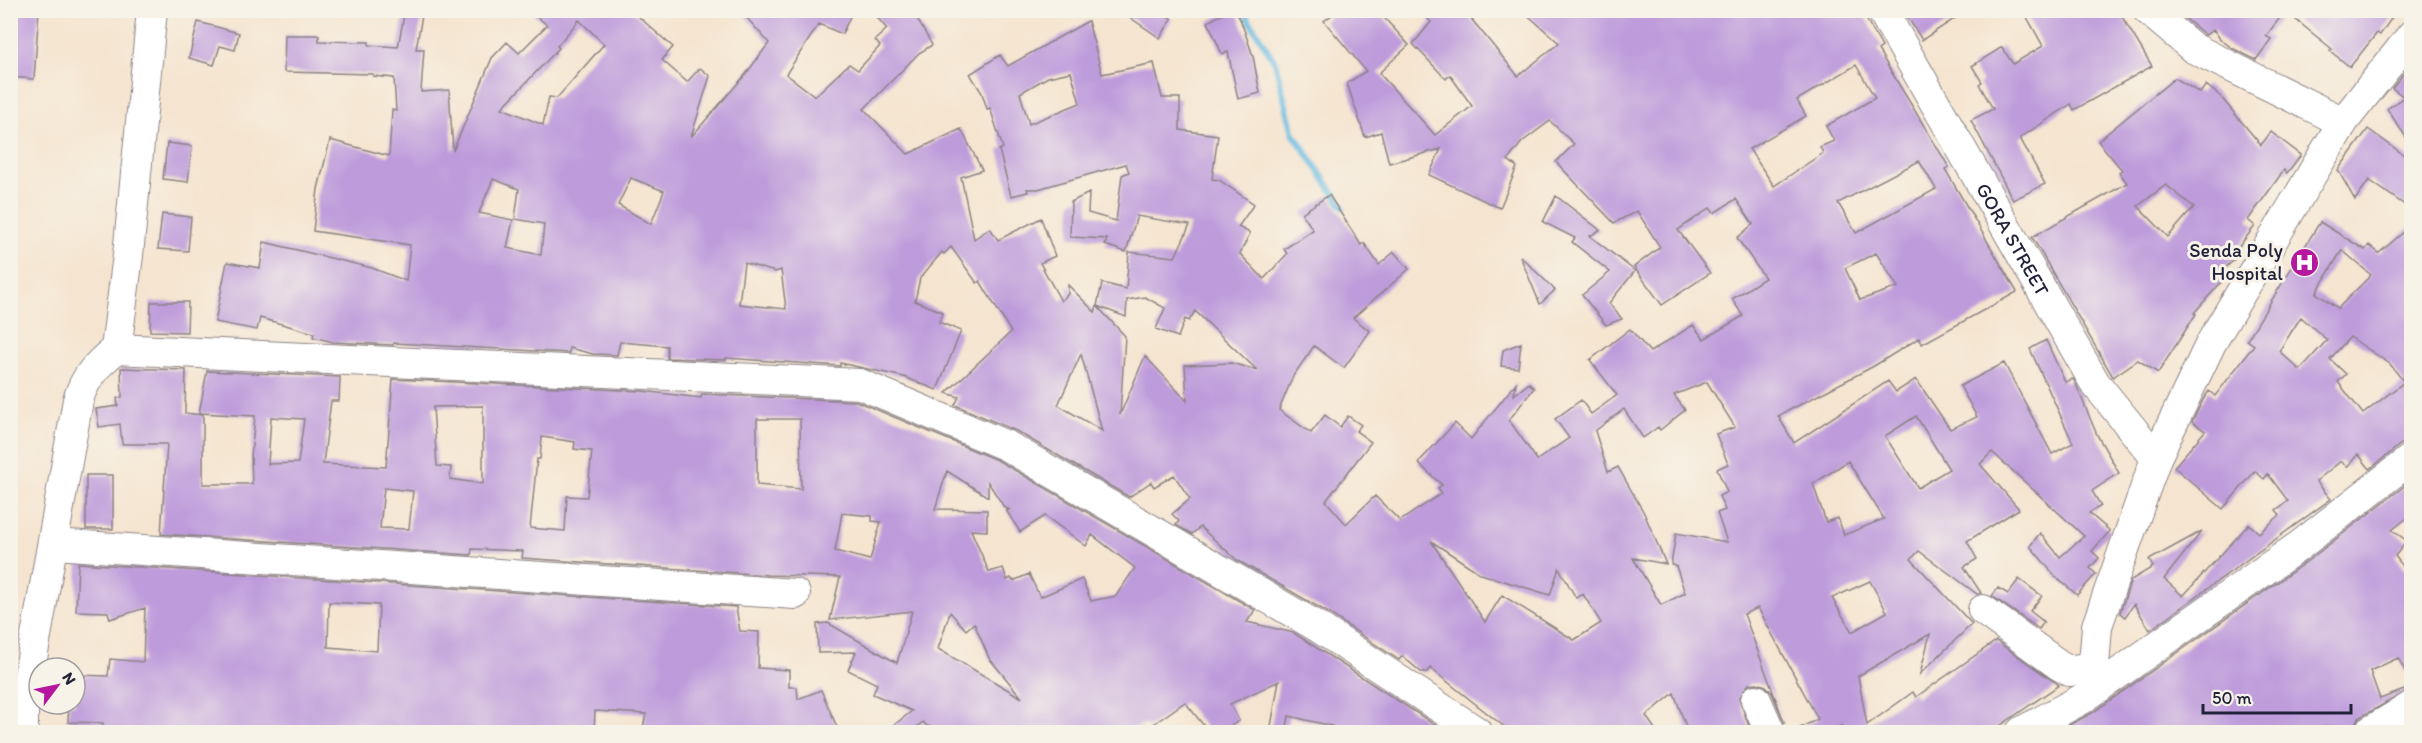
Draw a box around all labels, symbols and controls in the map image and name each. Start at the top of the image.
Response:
street label: GORA STREET [1971,178,2055,300]
place label: Senda Poly Hospital [2189,238,2284,285]
hospital icon: Senda Poly Hospital [2288,246,2320,278]
north arrow [27,656,87,716]
text: N [58,669,80,688]
scale bar [2203,677,2352,715]
text: 50 m [2212,687,2252,709]

